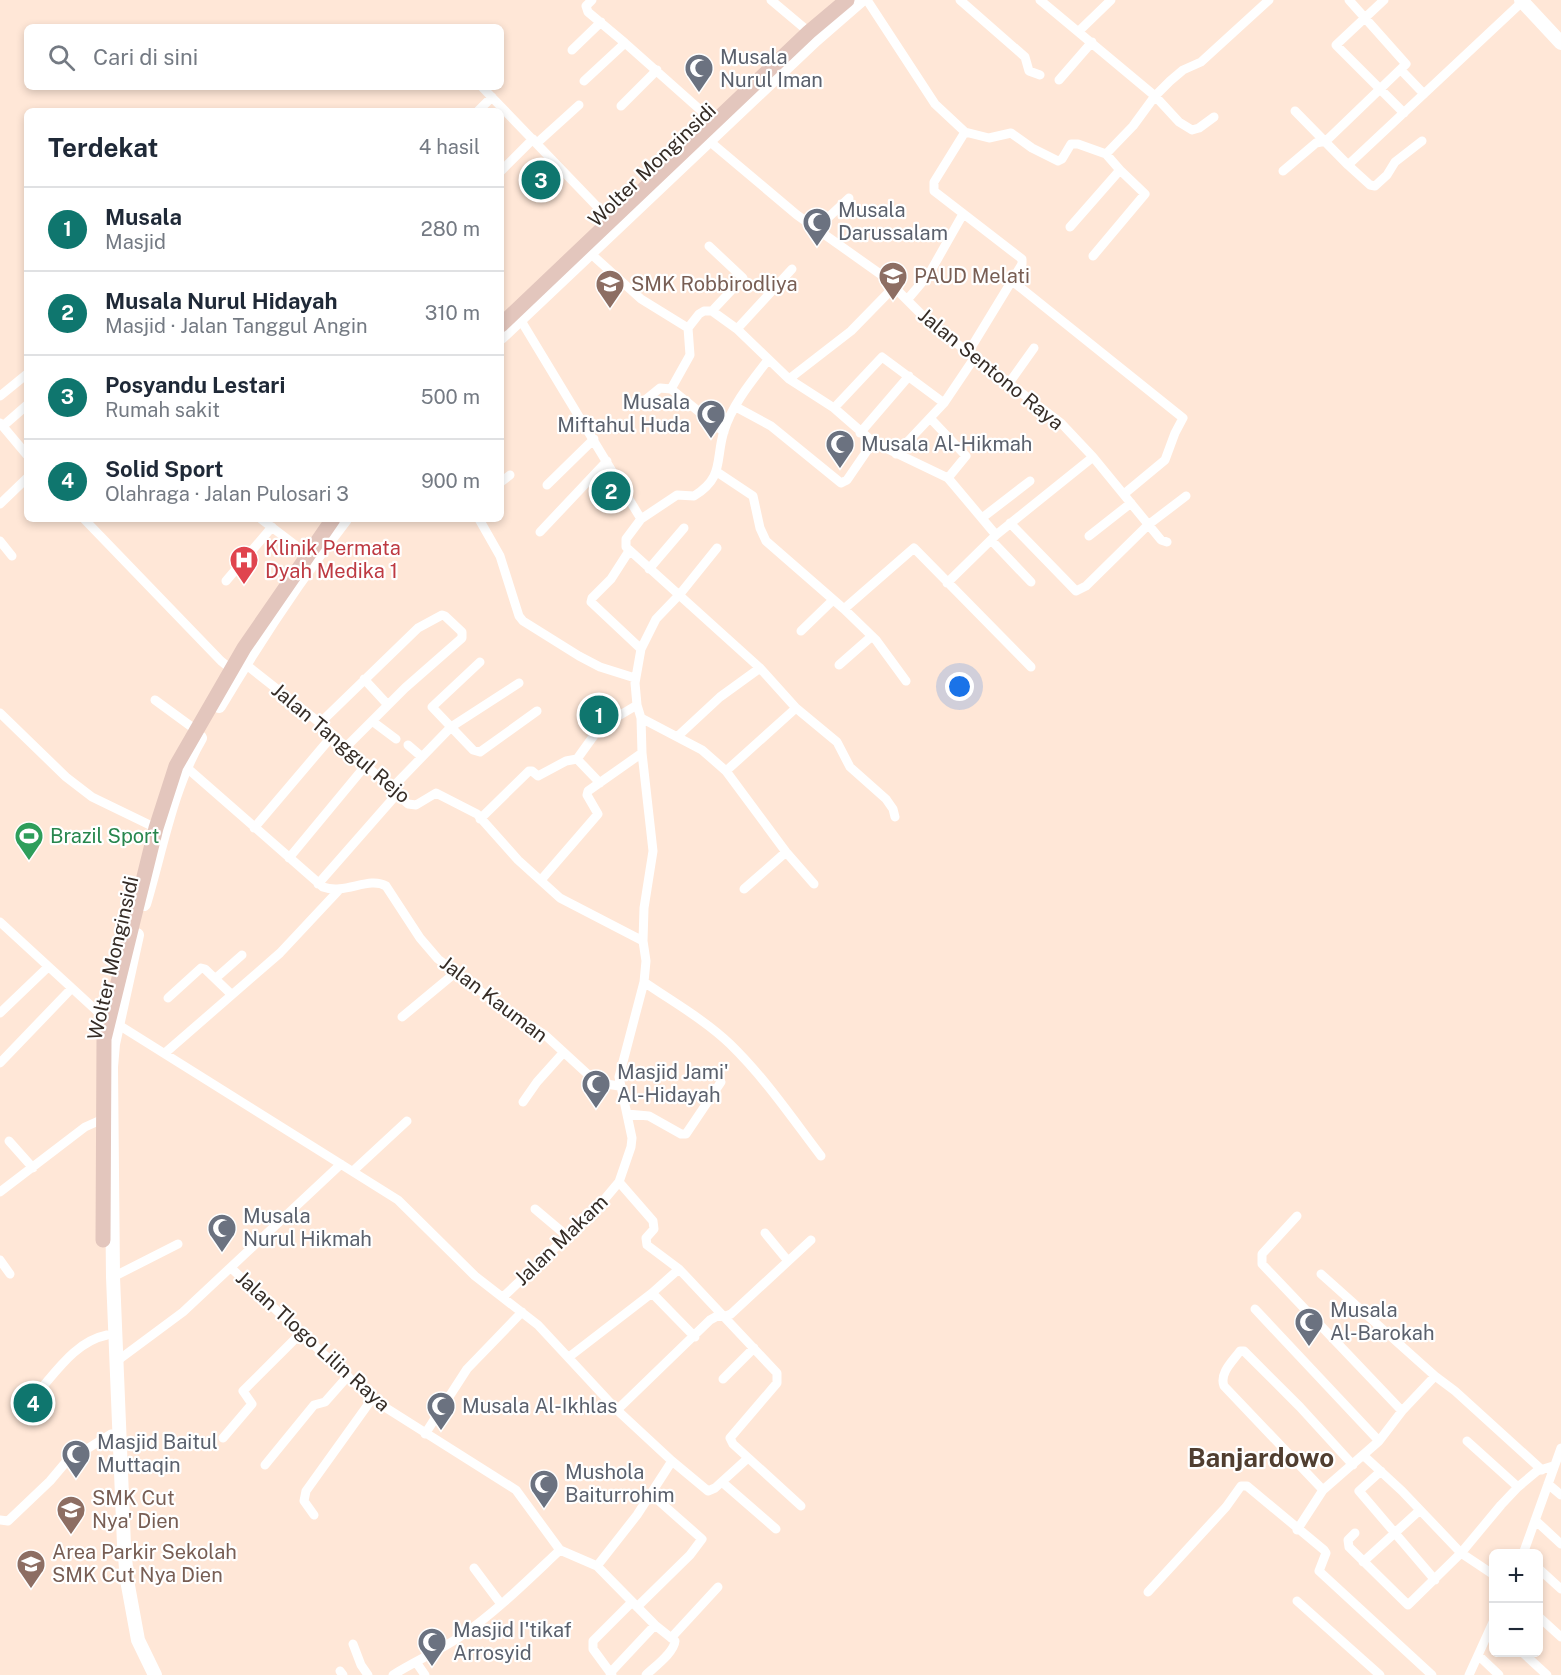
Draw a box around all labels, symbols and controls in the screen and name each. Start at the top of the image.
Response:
search box [24,24,504,90]
icon: search [45,41,78,74]
text: Cari di sini [93,44,198,70]
place label: Musala Nurul Iman [720,45,823,92]
mosque icon: Musala Nurul Iman [683,52,715,94]
street label: Wolter Monginsidi [583,98,721,232]
text: Terdekat [48,132,158,163]
text: 4 hasil [419,135,480,159]
pin: 3 [522,158,560,202]
place label: Musala Darussalam [838,198,948,245]
text: Musala [105,204,182,230]
mosque icon: Musala Darussalam [801,206,833,248]
text: 1 [63,217,72,241]
text: 280 m [421,217,480,241]
text: Masjid [105,230,166,254]
school or university icon: PAUD Melati [877,260,909,302]
place label: PAUD Melati [914,264,1030,288]
school or university icon: SMK Robbirodliya [594,268,626,310]
place label: SMK Robbirodliya [631,272,797,296]
text: Musala Nurul Hidayah [105,288,337,314]
text: 2 [61,301,74,325]
text: 310 m [425,301,480,325]
street label: Jalan Sentono Raya [913,303,1069,435]
text: Masjid · Jalan Tanggul Angin [105,314,368,338]
text: Posyandu Lestari [105,372,285,398]
text: 3 [61,385,74,409]
text: 500 m [421,385,480,409]
place label: Musala Miftahul Huda [557,390,690,437]
text: Rumah sakit [105,398,220,422]
mosque icon: Musala Miftahul Huda [695,398,727,440]
mosque icon: Musala Al-Hikmah [824,428,856,470]
place label: Musala Al-Hikmah [861,432,1032,456]
text: Solid Sport [105,456,224,482]
pin: 2 [592,468,630,514]
text: 4 [61,469,74,493]
text: 900 m [421,469,480,493]
text: Olahraga · Jalan Pulosari 3 [105,482,349,506]
place label: Klinik Permata Dyah Medika 1 [265,536,401,583]
hospital icon: Klinik Permata Dyah Medika 1 [228,544,260,586]
your location [945,672,974,701]
street label: Jalan Tanggul Rejo [267,678,415,808]
pin: 1 [580,692,618,738]
sports icon: Brazil Sport [13,820,45,862]
place label: Brazil Sport [50,824,159,848]
street label: Wolter Monginsidi [82,874,144,1042]
street label: Jalan Kauman [436,951,552,1047]
place label: Masjid Jami' Al-Hidayah [617,1060,729,1107]
mosque icon: Masjid Jami' Al-Hidayah [580,1068,612,1110]
street label: Jalan Makam [509,1190,613,1290]
place label: Musala Nurul Hikmah [243,1204,372,1251]
mosque icon: Musala Nurul Hikmah [206,1212,238,1254]
street label: Jalan Tlogo Lilin Raya [231,1266,395,1416]
place label: Musala Al-Barokah [1330,1298,1434,1345]
mosque icon: Musala Al-Barokah [1293,1306,1325,1348]
pin: 4 [14,1380,52,1426]
mosque icon: Musala Al-Ikhlas [425,1390,457,1432]
place label: Musala Al-Ikhlas [462,1394,617,1418]
place label: Masjid Baitul Muttaqin [97,1430,218,1477]
mosque icon: Masjid Baitul Muttaqin [60,1438,92,1480]
district label: Banjardowo [1188,1442,1334,1473]
place label: Mushola Baiturrohim [565,1460,675,1507]
mosque icon: Mushola Baiturrohim [528,1468,560,1510]
place label: SMK Cut Nya' Dien [92,1486,179,1533]
school or university icon: SMK Cut Nya' Dien [55,1494,87,1536]
place label: Area Parkir Sekolah SMK Cut Nya Dien [52,1540,237,1587]
school or university icon: Area Parkir Sekolah SMK Cut Nya Dien [15,1548,47,1590]
map controls [1489,1549,1543,1657]
button: + [1489,1549,1543,1603]
button: − [1489,1603,1543,1657]
place label: Masjid I'tikaf Arrosyid [453,1618,572,1665]
mosque icon: Masjid I'tikaf Arrosyid [416,1626,448,1668]

